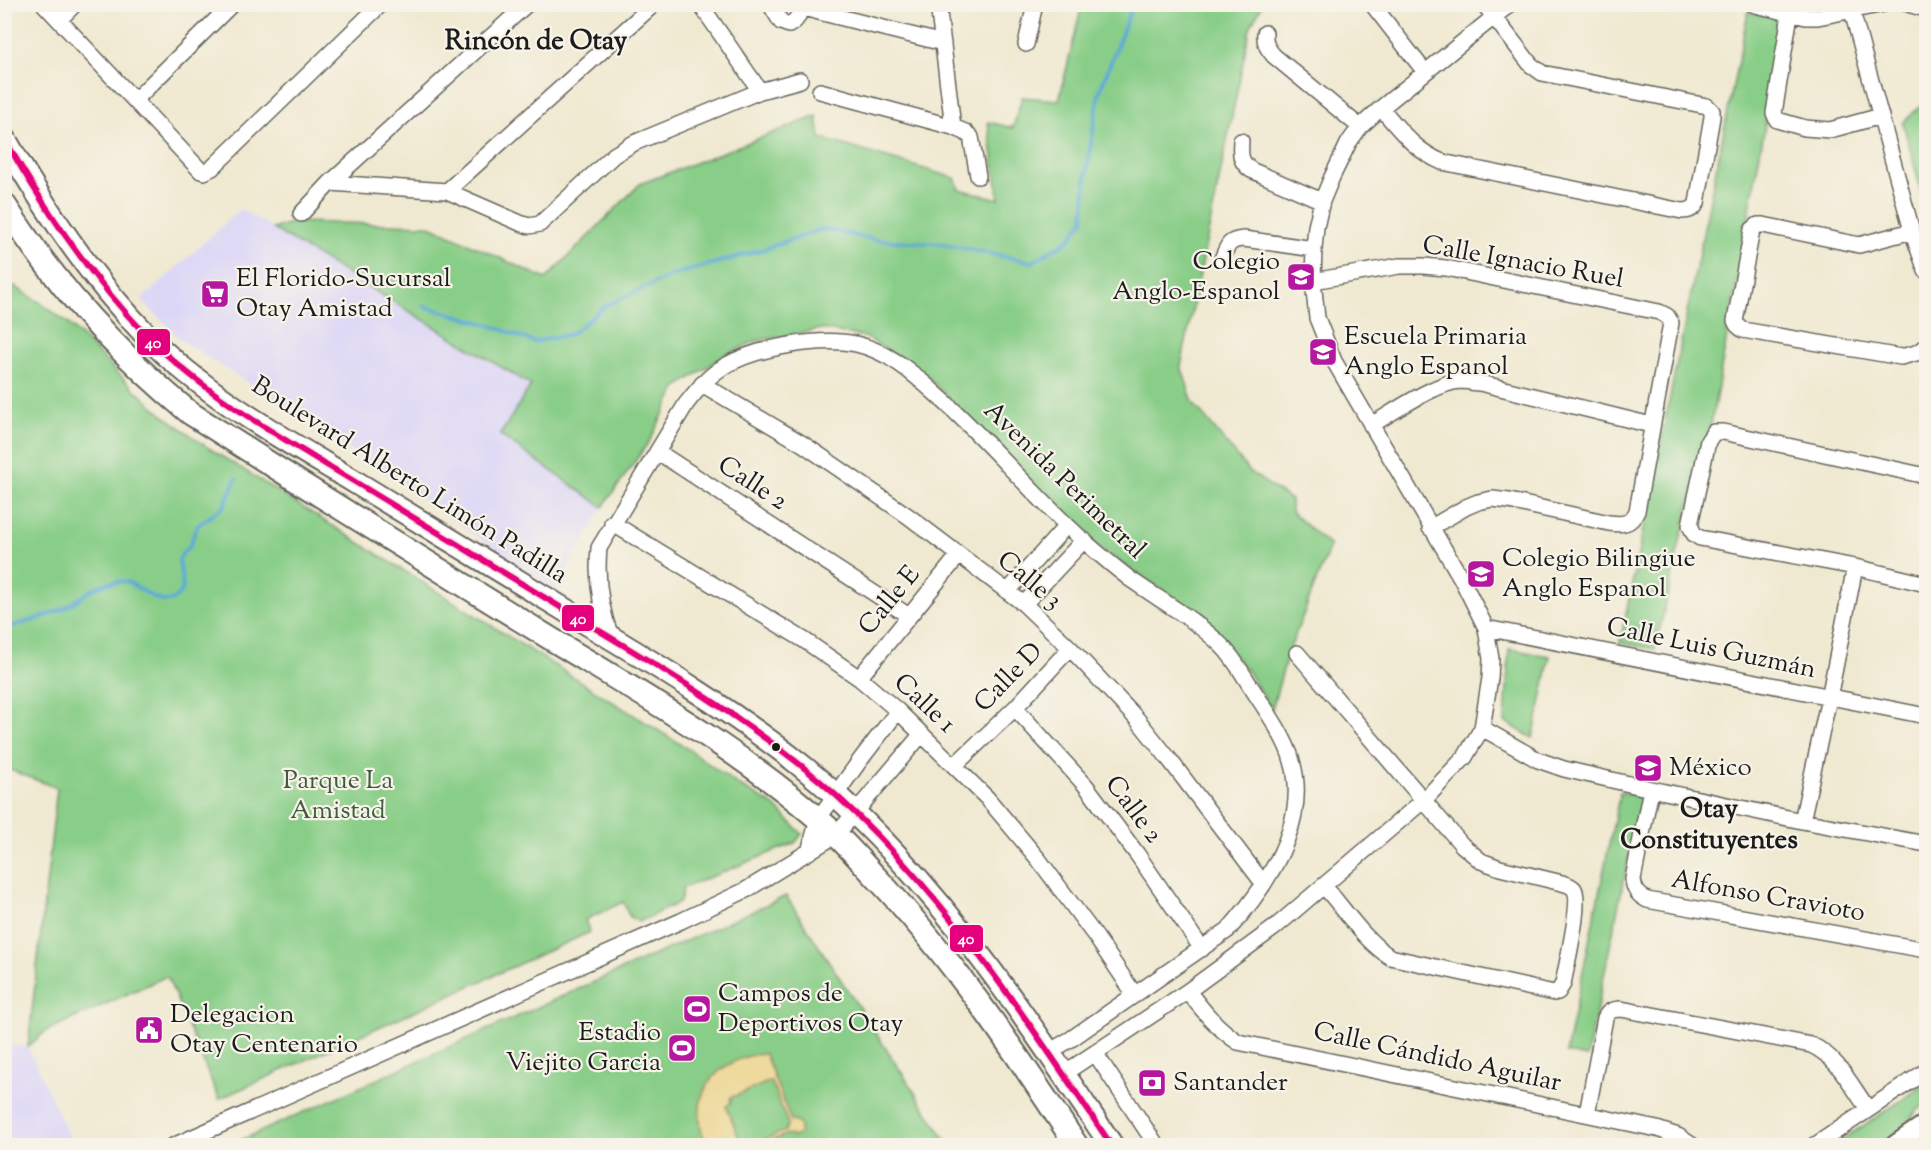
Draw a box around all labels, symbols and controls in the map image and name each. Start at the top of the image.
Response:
district label: Rincón de Otay [445,23,628,62]
street label: Calle Ignacio Ruel [1420,227,1626,299]
place label: Colegio Anglo-Espanol [1112,244,1280,311]
place label: El Florido-Sucursal Otay Amistad [236,261,451,328]
school or university icon: Colegio Anglo-Espanol [1285,261,1317,293]
supermarket icon: El Florido-Sucursal Otay Amistad [199,278,231,310]
place label: Escuela Primaria Anglo Espanol [1344,319,1527,386]
line badge: 40 [136,328,171,356]
text: 40 [144,333,162,356]
school or university icon: Escuela Primaria Anglo Espanol [1307,336,1339,368]
street label: Boulevard Alberto Limón Padilla [244,368,574,594]
street label: Avenida Perimetral [974,394,1154,568]
street label: Calle 2 [710,448,794,520]
place label: Colegio Bilingiue Anglo Espanol [1502,541,1696,608]
street label: Calle 3 [988,543,1070,619]
street label: Calle E [850,558,930,644]
school or university icon: Colegio Bilingiue Anglo Espanol [1465,558,1497,590]
line badge: 40 [561,604,595,632]
text: 40 [569,609,587,632]
street label: Calle Luis Guzmán [1603,609,1819,689]
street label: Calle D [966,635,1052,721]
street label: Calle 1 [885,665,964,743]
unlabelled marker [770,741,782,753]
place label: México [1669,750,1752,787]
school or university icon: México [1632,752,1664,784]
park label: Parque La Amistad [283,763,393,830]
street label: Calle 2 [1095,768,1171,852]
district label: Otay Constituyentes [1620,791,1798,861]
street label: Alfonso Cravioto [1668,862,1868,932]
line badge: 40 [949,924,984,953]
text: 40 [957,929,975,952]
place label: Campos de Deportivos Otay [718,976,904,1043]
sports icon: Campos de Deportivos Otay [681,993,713,1025]
place label: Delegacion Otay Centenario [170,997,358,1064]
public building icon: Delegacion Otay Centenario [133,1014,165,1046]
street label: Calle Cándido Aguilar [1310,1014,1565,1102]
place label: Estadio Viejito Garcia [505,1015,661,1082]
sports icon: Estadio Viejito Garcia [666,1032,698,1064]
place label: Santander [1173,1065,1288,1102]
bank icon: Santander [1136,1067,1168,1099]

